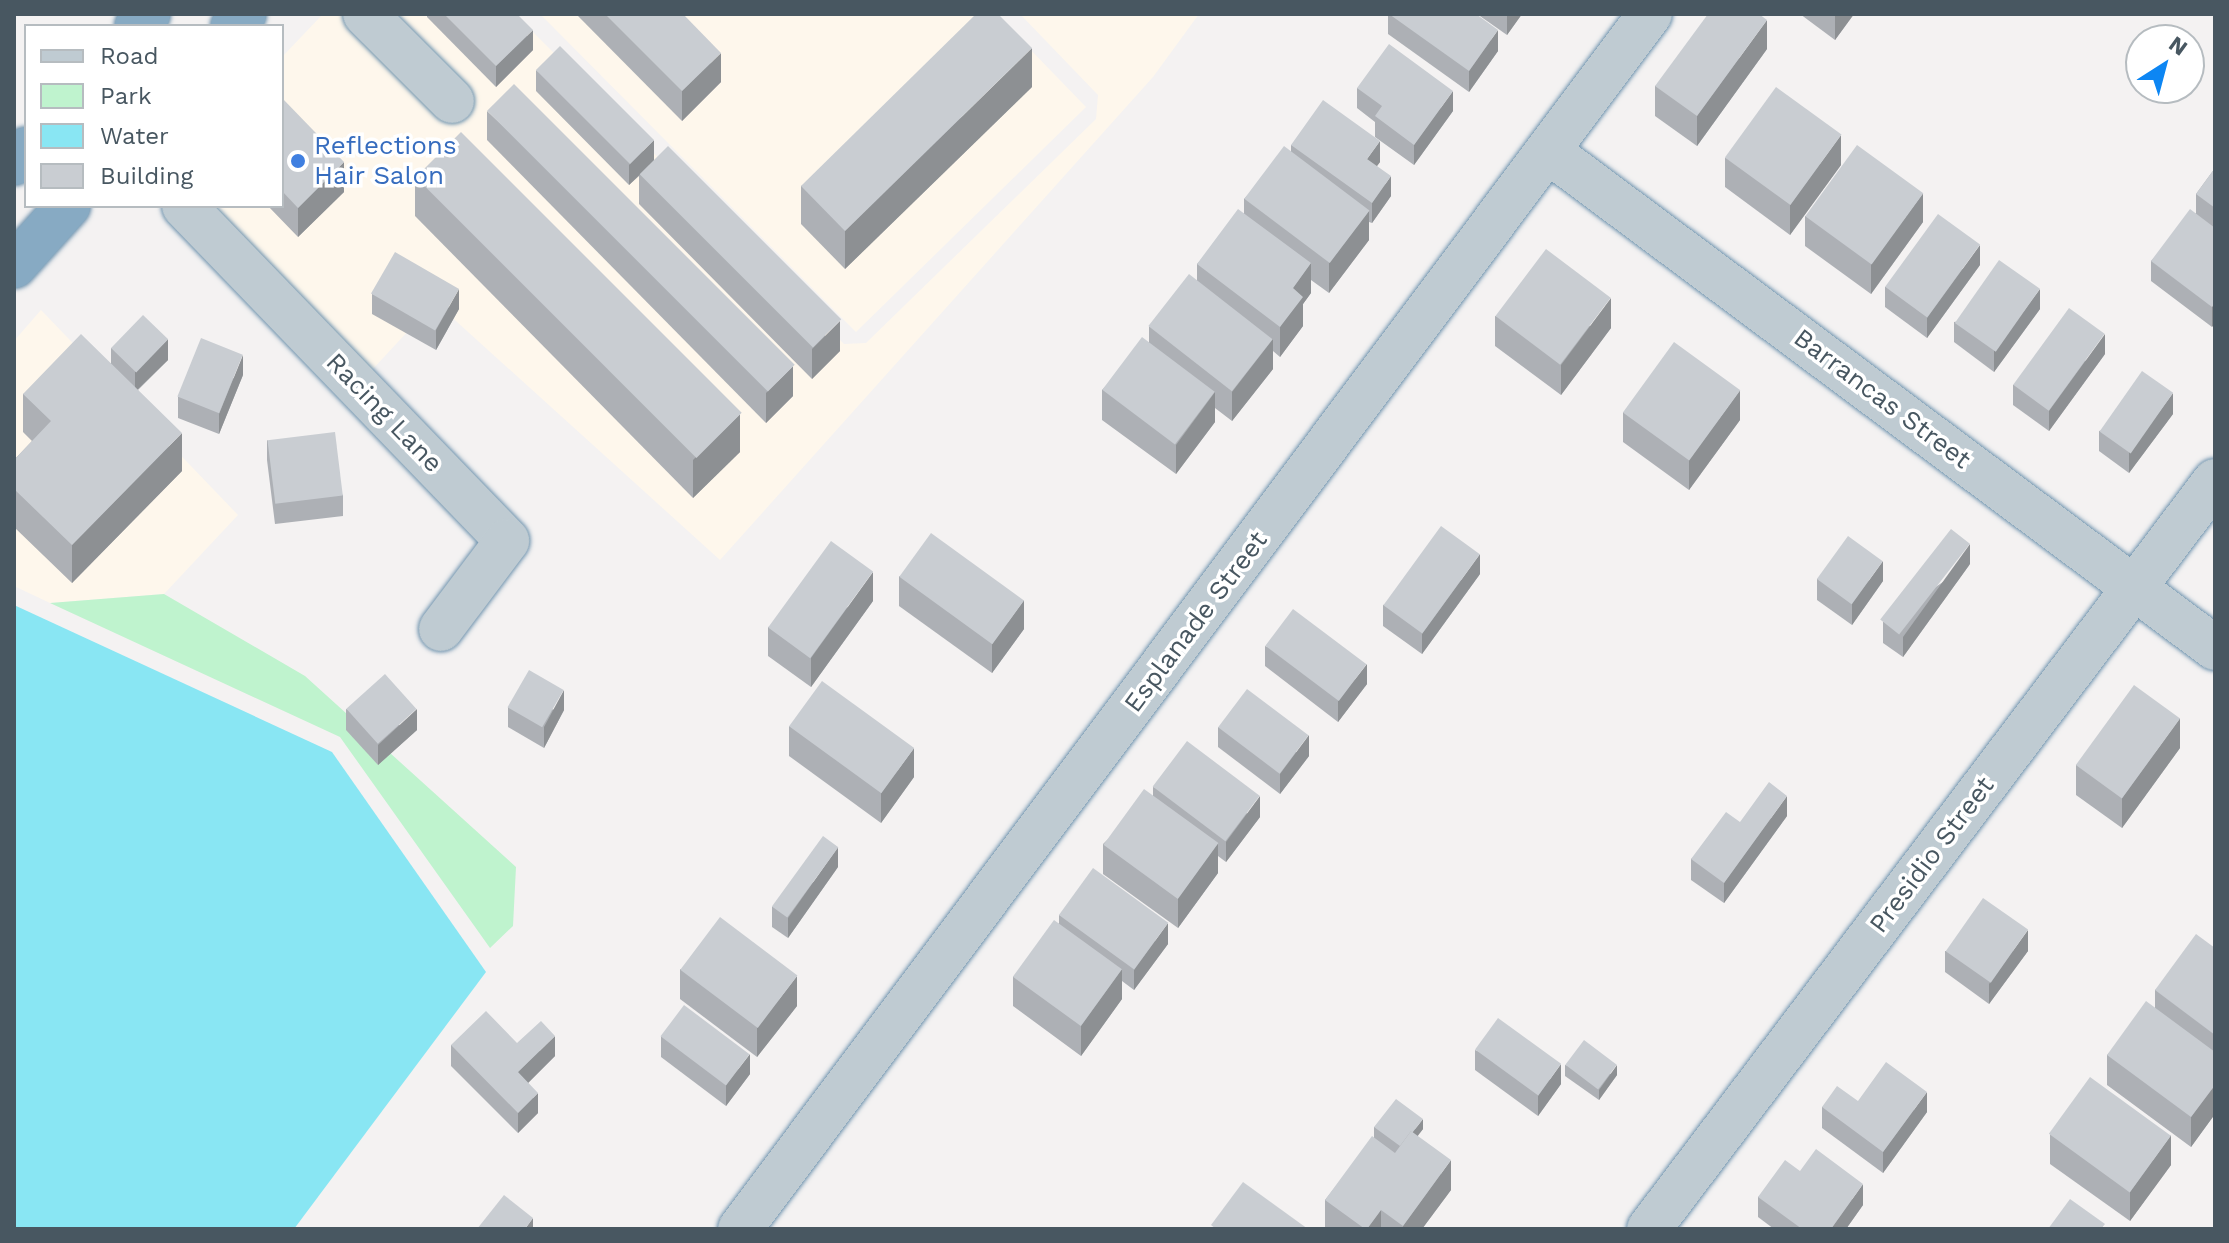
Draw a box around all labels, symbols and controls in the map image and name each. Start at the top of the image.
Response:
legend [24,24,284,208]
north arrow [2125,24,2205,104]
text: N [2164,31,2192,61]
text: Road [100,42,159,70]
text: Park [100,82,152,110]
text: Water [100,122,169,150]
place label: Reflections Hair Salon [314,130,457,192]
marker: Reflections Hair Salon [289,152,307,170]
text: Building [100,162,193,190]
street label: Barrancas Street [1787,322,1977,476]
street label: Racing Lane [319,347,449,479]
street label: Esplanade Street [1118,525,1274,719]
street label: Presidio Street [1863,771,2001,939]

